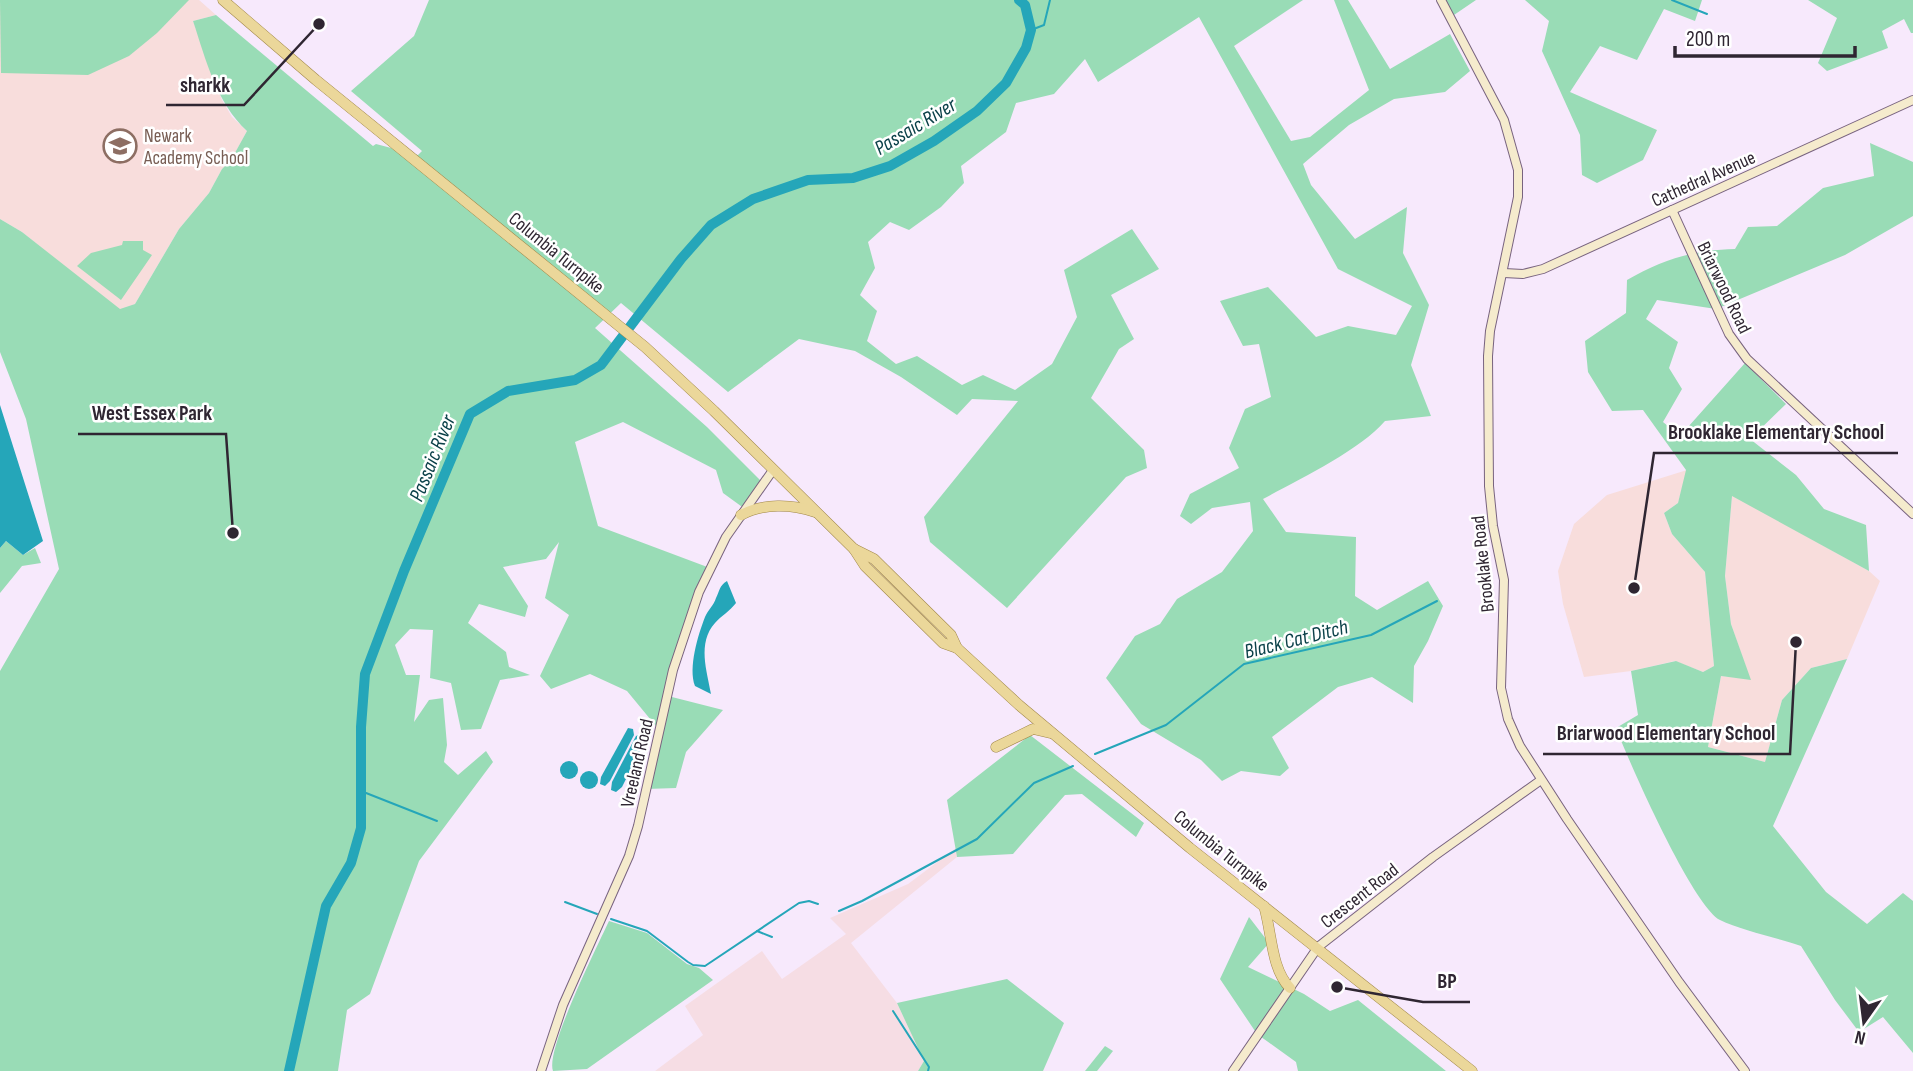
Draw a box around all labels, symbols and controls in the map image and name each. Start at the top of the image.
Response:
scale bar [1675,14,1855,58]
text: 200 m [1686,27,1730,52]
callout: sharkk [166,63,244,105]
text: sharkk [180,73,230,98]
water label: Passaic River [870,92,962,161]
place label: Newark Academy School [143,125,248,170]
school or university icon: Newark Academy School [101,127,139,165]
street label: Cathedral Avenue [1648,146,1759,212]
street label: Columbia Turnpike [504,208,608,299]
street label: Briarwood Road [1692,238,1756,337]
callout: West Essex Park [78,392,226,434]
text: West Essex Park [92,401,212,426]
water label: Passaic River [404,410,461,505]
callout: Brooklake Elementary School [1654,411,1898,453]
text: Brooklake Elementary School [1668,420,1884,445]
street label: Brooklake Road [1467,515,1500,613]
water label: Black Cat Ditch [1242,615,1351,664]
callout: Briarwood Elementary School [1543,712,1790,754]
street label: Vreeland Road [616,717,659,810]
text: Briarwood Elementary School [1557,721,1775,746]
street label: Columbia Turnpike [1169,806,1273,897]
street label: Crescent Road [1316,859,1404,934]
callout: BP [1423,960,1470,1002]
text: BP [1437,969,1457,994]
north arrow [1829,987,1899,1057]
text: N [1853,1025,1868,1049]

